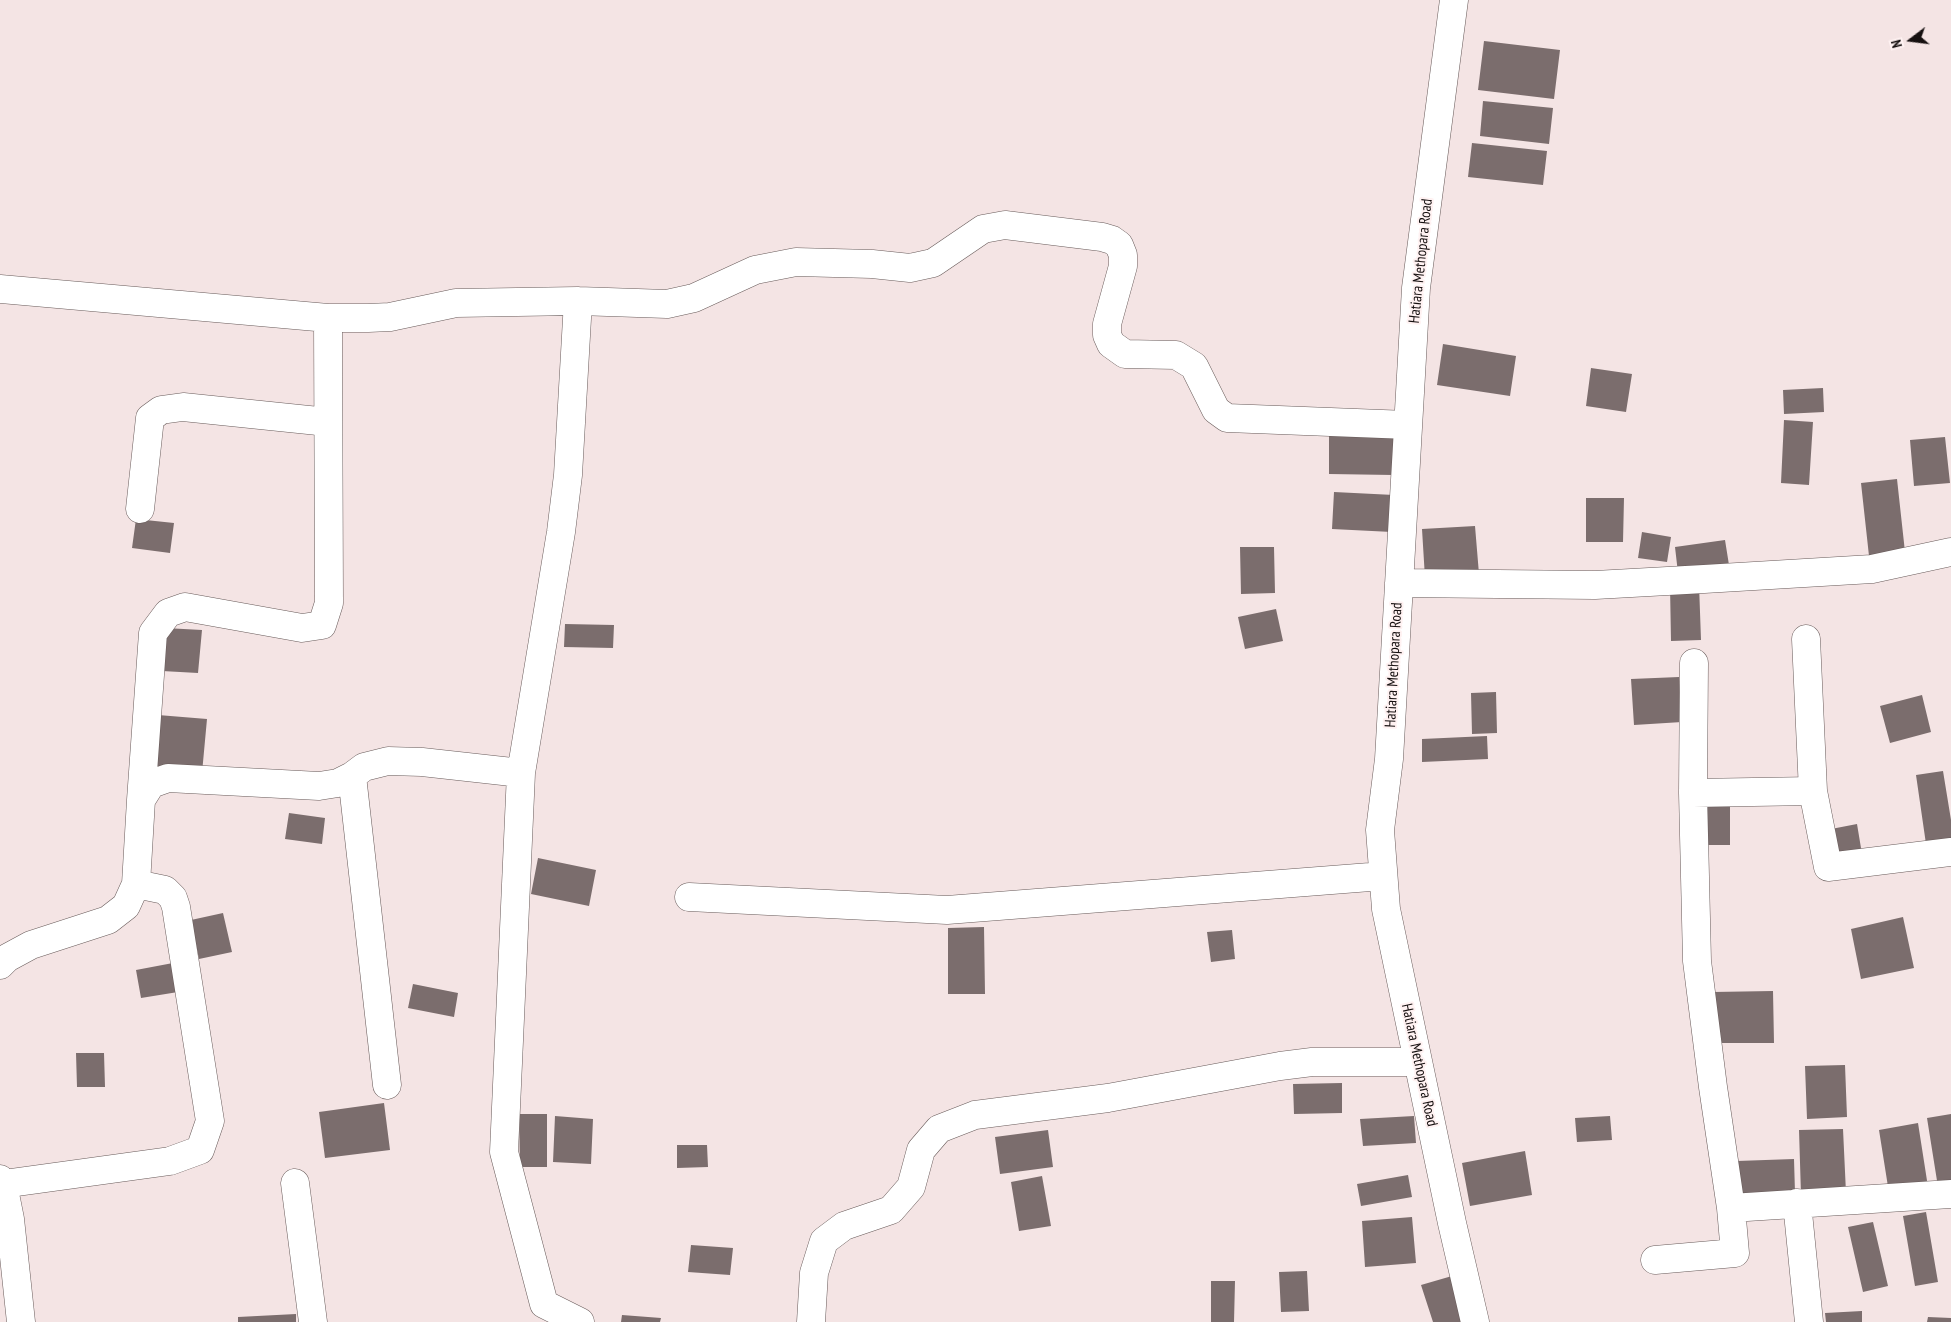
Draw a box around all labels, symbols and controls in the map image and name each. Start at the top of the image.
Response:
north arrow [1886,15,1936,65]
text: N [1887,38,1906,50]
street label: Hatiara Methopara Road [1406,198,1436,324]
street label: Hatiara Methopara Road [1382,602,1406,728]
street label: Hatiara Methopara Road [1397,1002,1441,1128]

